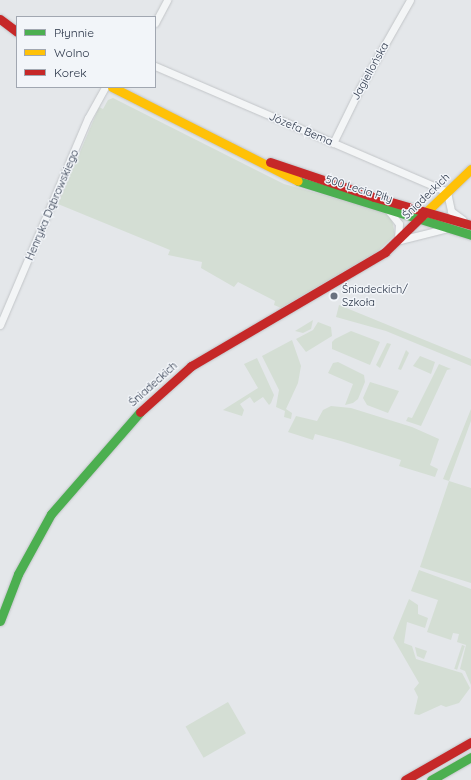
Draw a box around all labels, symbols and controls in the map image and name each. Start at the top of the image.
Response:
legend [16,16,156,88]
text: Płynnie [54,25,94,40]
street label: Jagiellońska [349,40,391,102]
text: Wolno [54,45,90,60]
text: Korek [54,65,87,80]
street label: Józefa Bema [267,110,335,148]
street label: Henryka Dąbrowskiego [23,147,81,263]
street label: Śniadeckich [400,170,452,222]
street label: 500 Lecia Piły [324,173,394,205]
place label: Śniadeckich/ Szkoła [342,283,408,309]
marker: Śniadeckich/ Szkoła [329,291,339,301]
street label: Śniadeckich [126,359,180,409]

